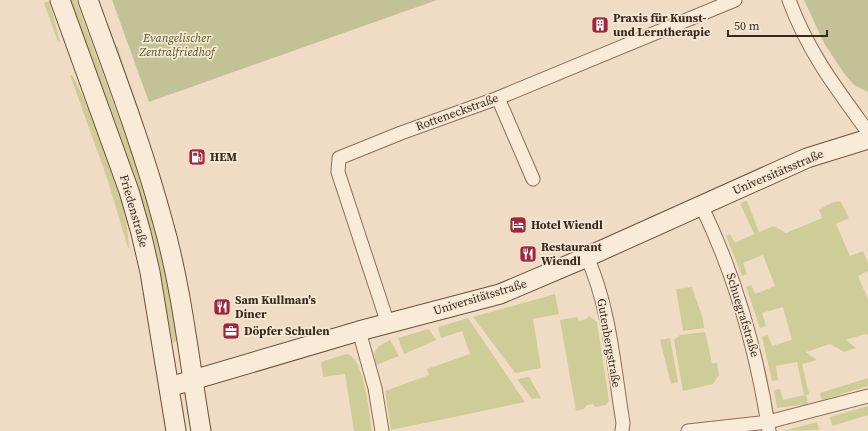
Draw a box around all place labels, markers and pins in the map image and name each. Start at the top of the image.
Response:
place label: Praxis für Kunst- und Lerntherapie [613,10,710,40]
building icon: Praxis für Kunst- und Lerntherapie [590,15,610,35]
fuel station icon: HEM [187,147,207,167]
place label: HEM [210,149,237,165]
hotel icon: Hotel Wiendl [508,215,528,235]
place label: Hotel Wiendl [531,217,603,233]
place label: Restaurant Wiendl [541,239,603,269]
restaurant icon: Restaurant Wiendl [518,244,538,264]
place label: Sam Kullman's Diner [235,292,316,322]
restaurant icon: Sam Kullman's Diner [212,297,232,317]
office icon: Döpfer Schulen [221,321,241,341]
place label: Döpfer Schulen [244,323,330,339]

